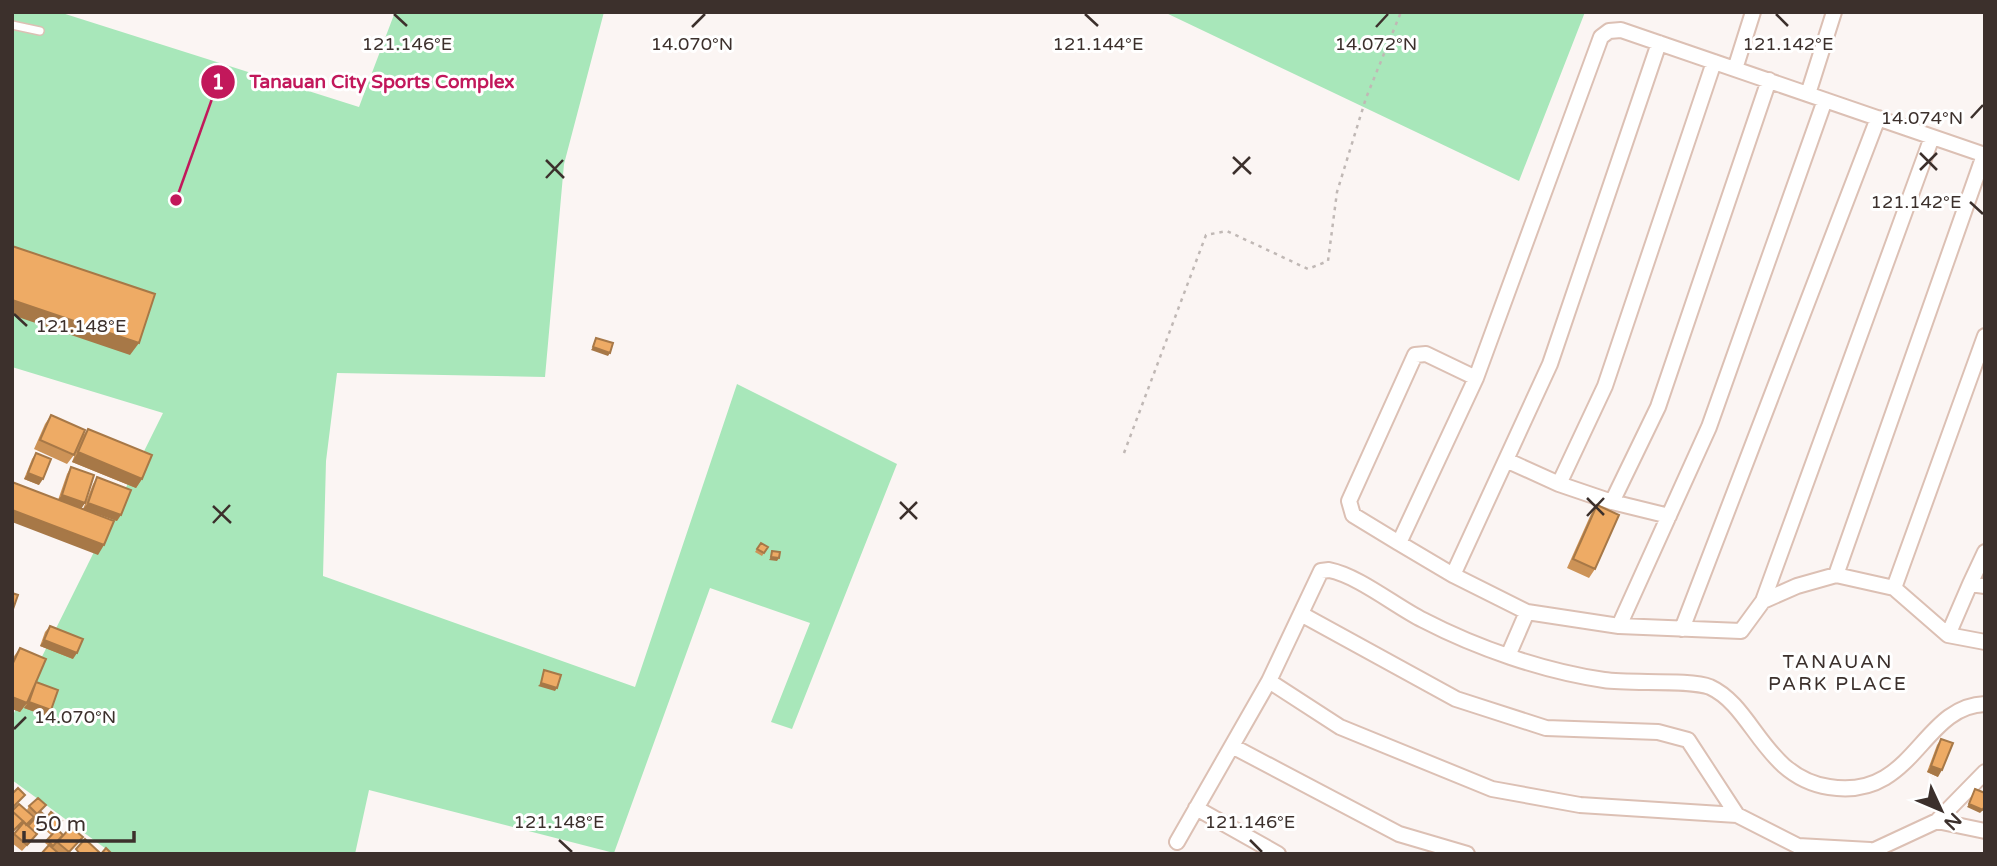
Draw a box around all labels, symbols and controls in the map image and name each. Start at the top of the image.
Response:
text: 121.146°E [362,33,452,55]
text: 14.070°N [651,33,733,55]
text: 121.144°E [1053,33,1143,55]
text: 14.072°N [1335,33,1417,55]
text: 121.142°E [1743,33,1833,55]
callout: Tanauan City Sports Complex [201,62,529,102]
text: 1 [211,70,225,95]
text: Tanauan City Sports Complex [248,71,515,94]
text: 14.074°N [1881,107,1963,129]
text: 121.142°E [1871,191,1961,213]
text: 121.148°E [36,315,126,337]
district label: TANAUAN PARK PLACE [1768,651,1908,695]
text: 14.070°N [34,706,116,728]
north arrow [1906,775,1976,845]
scale bar [24,800,135,844]
text: N [1939,808,1966,834]
text: 121.148°E [514,811,604,833]
text: 121.146°E [1205,811,1295,833]
text: 50 m [35,812,86,837]

